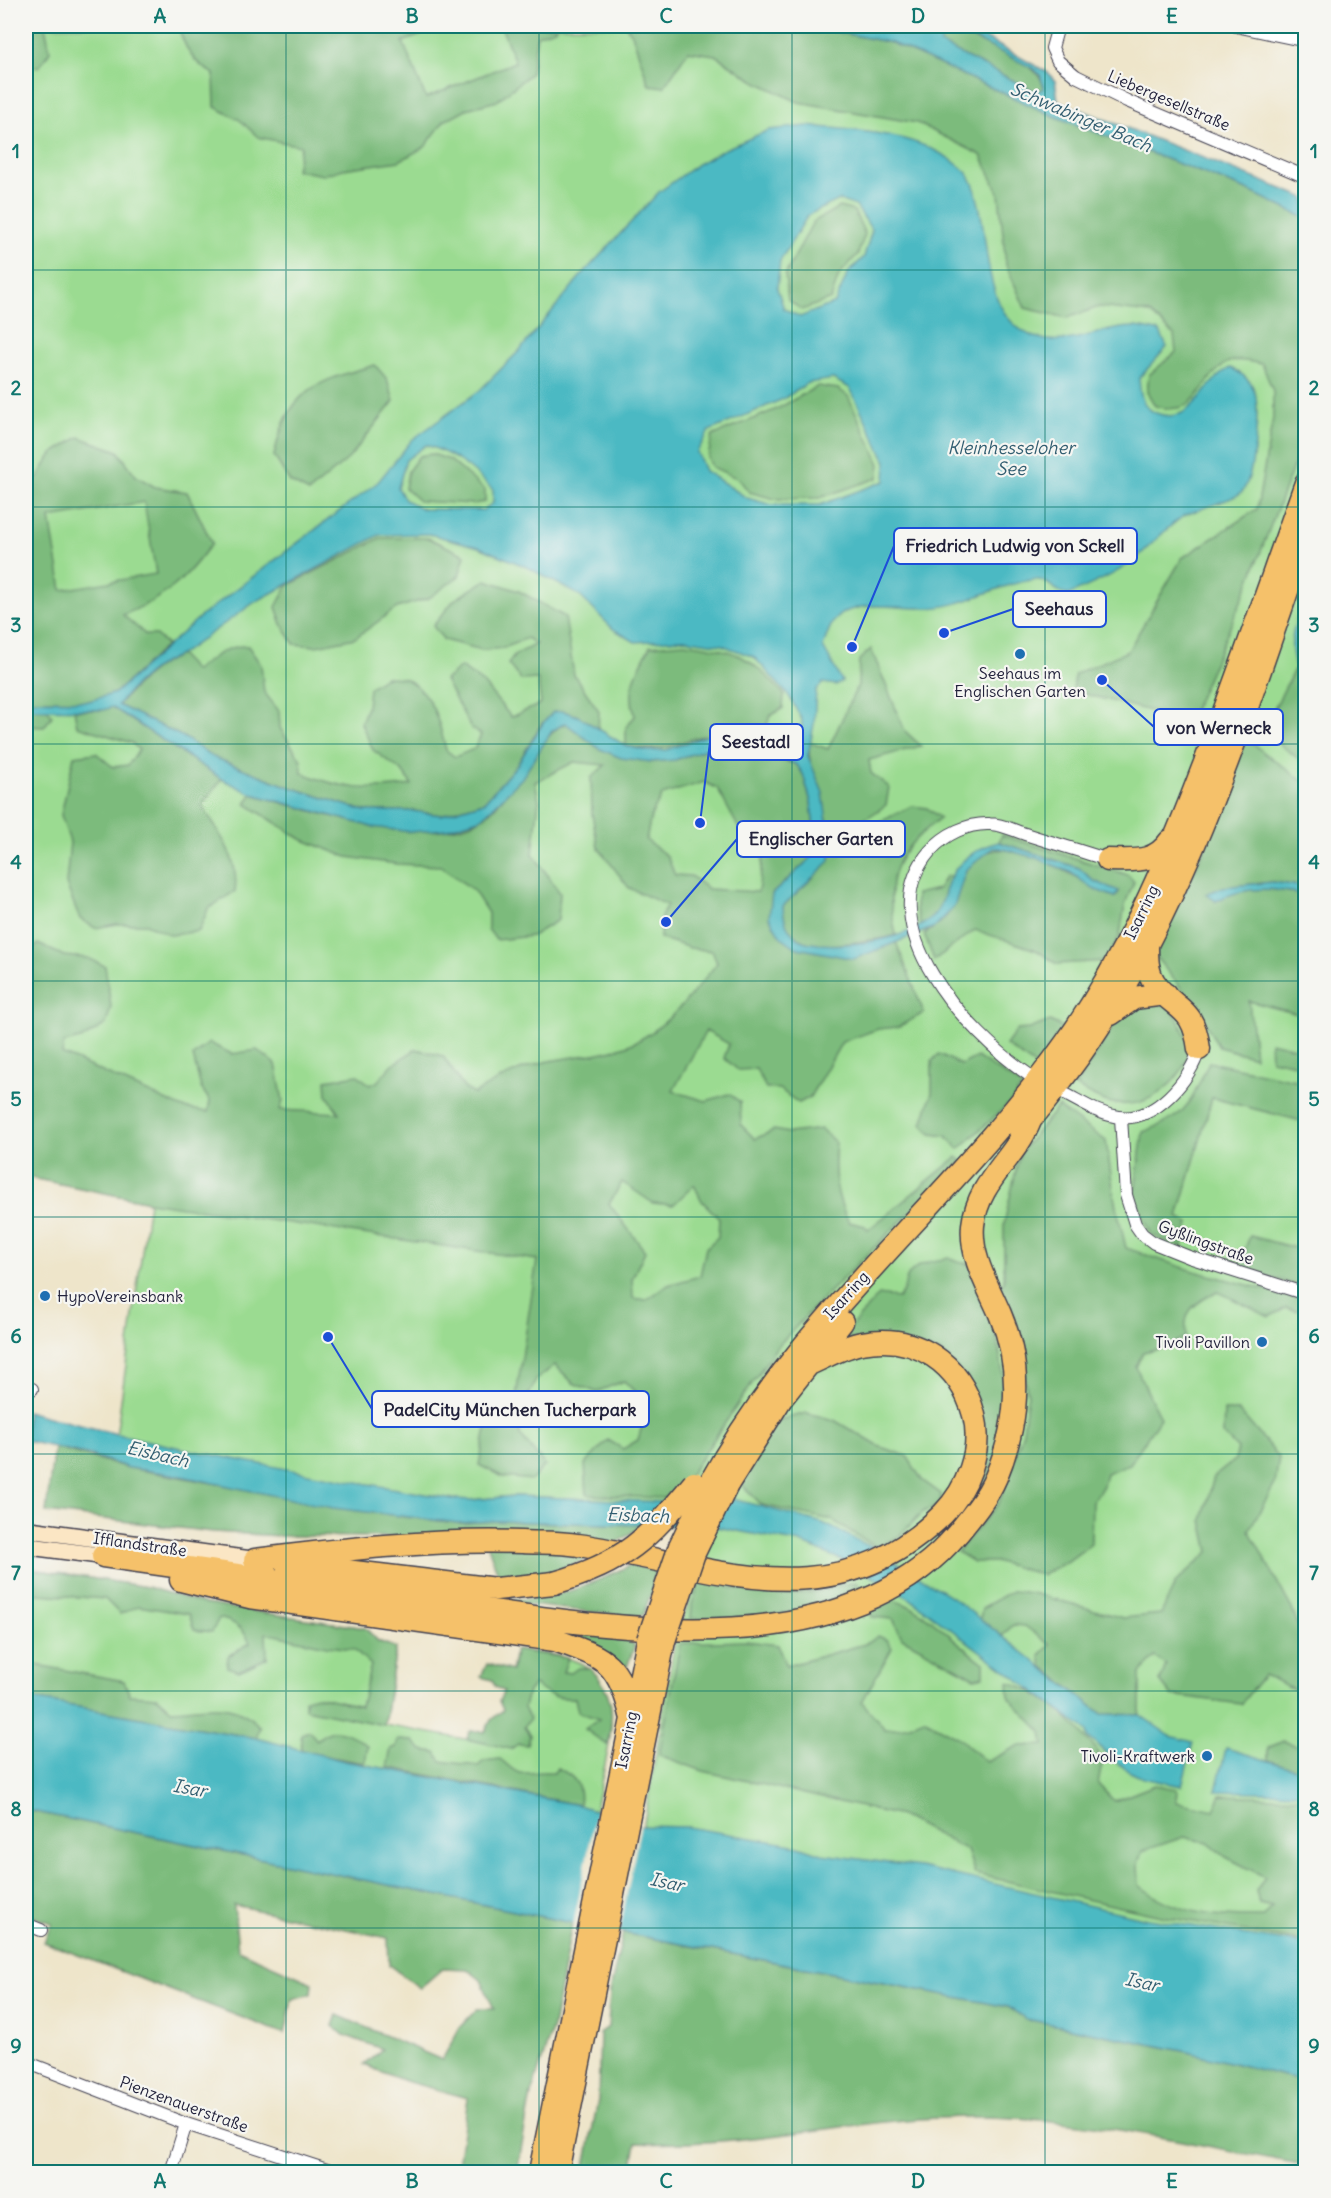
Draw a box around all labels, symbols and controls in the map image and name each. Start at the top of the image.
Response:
text: A [154,3,167,28]
text: B [405,3,419,28]
text: C [659,3,673,28]
text: D [911,3,925,28]
text: E [1166,3,1178,28]
street label: Liebergesellstraße [1105,65,1233,135]
water label: Schwabinger Bach [1007,77,1156,157]
text: 1 [12,138,20,163]
text: 1 [1310,138,1318,163]
text: 2 [11,375,22,400]
text: 2 [1309,375,1320,400]
water label: Kleinhesseloher See [947,436,1077,480]
callout: Friedrich Ludwig von Sckell [894,528,1137,564]
text: Friedrich Ludwig von Sckell [906,534,1124,557]
callout: Seehaus [1013,591,1106,627]
text: Seehaus [1025,597,1093,620]
text: 3 [10,612,22,637]
text: 3 [1308,612,1320,637]
marker: Seehaus im Englischen Garten [1013,647,1027,661]
place label: Seehaus im Englischen Garten [954,663,1086,701]
callout: von Werneck [1154,709,1283,745]
text: von Werneck [1167,716,1271,739]
callout: Seestadl [710,724,803,760]
text: Seestadl [722,730,790,753]
callout: Englischer Garten [737,821,905,857]
text: Englischer Garten [749,827,894,850]
text: 4 [10,849,22,874]
text: 4 [1308,849,1320,874]
street label: Isarring [1119,881,1163,943]
text: 5 [10,1086,22,1111]
text: 5 [1308,1086,1320,1111]
street label: Gyßlingstraße [1155,1215,1257,1269]
street label: Isarring [819,1267,873,1323]
place label: HypoVereinsbank [57,1286,183,1306]
marker: HypoVereinsbank [38,1289,52,1303]
text: 6 [10,1323,22,1348]
text: 6 [1308,1323,1320,1348]
place label: Tivoli Pavillon [1155,1332,1250,1352]
marker: Tivoli Pavillon [1255,1335,1269,1349]
callout: PadelCity München Tucherpark [372,1391,649,1427]
text: PadelCity München Tucherpark [384,1398,636,1421]
water label: Eisbach [125,1436,192,1472]
water label: Eisbach [606,1502,670,1528]
street label: Ifflandstraße [92,1528,188,1560]
text: 7 [11,1560,21,1585]
text: 7 [1309,1560,1319,1585]
street label: Isarring [611,1710,641,1770]
place label: Tivoli-Kraftwerk [1080,1746,1195,1766]
marker: Tivoli-Kraftwerk [1200,1749,1214,1763]
water label: Isar [171,1774,211,1803]
text: 8 [10,1796,22,1821]
text: 8 [1308,1796,1320,1821]
water label: Isar [648,1867,688,1897]
water label: Isar [1123,1967,1163,1997]
text: 9 [10,2033,22,2058]
text: 9 [1308,2033,1320,2058]
street label: Pienzenauerstraße [117,2071,251,2137]
text: A [154,2168,167,2193]
text: B [405,2168,419,2193]
text: C [659,2168,673,2193]
text: D [911,2168,925,2193]
text: E [1166,2168,1178,2193]

